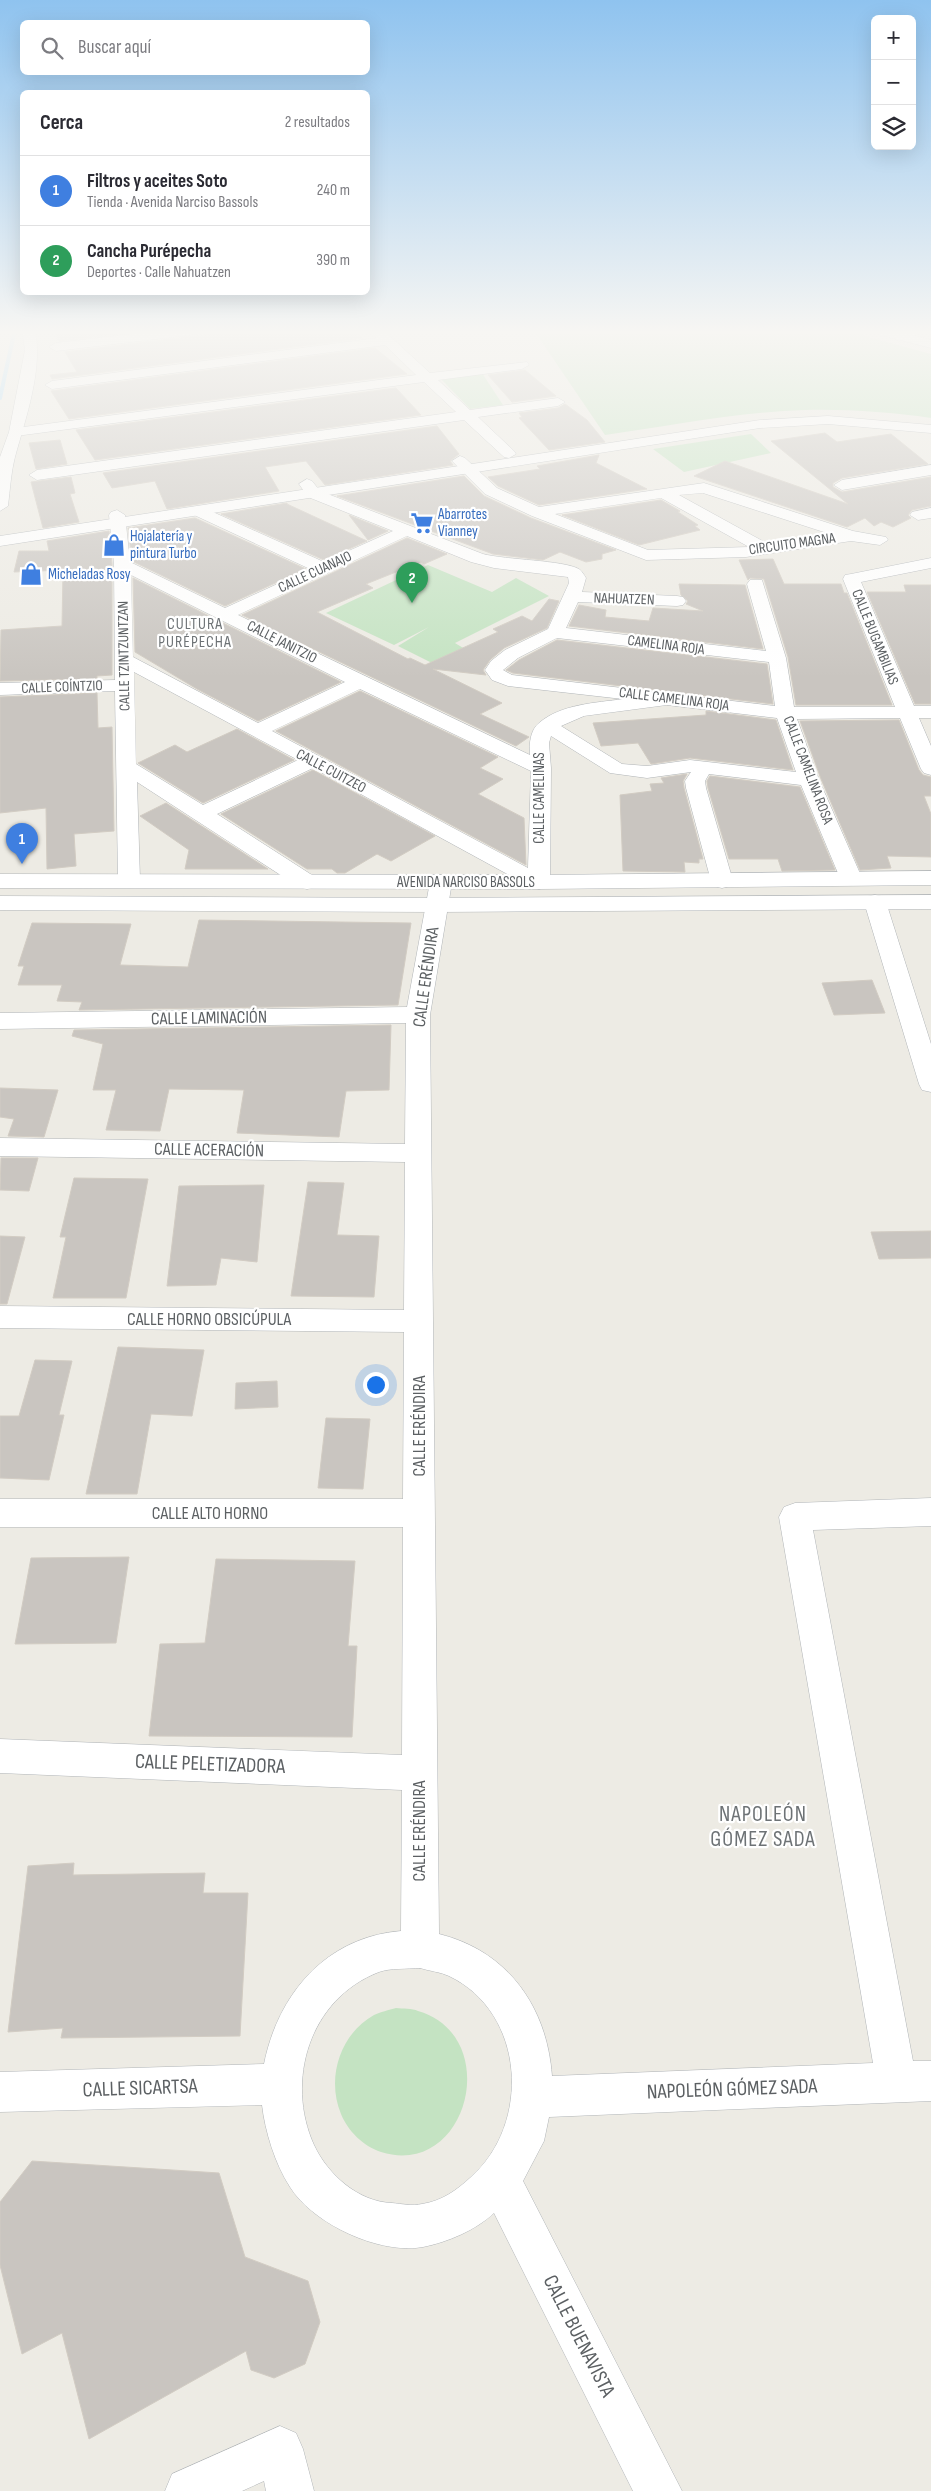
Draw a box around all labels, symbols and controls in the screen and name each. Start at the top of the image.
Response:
map controls [871,15,916,150]
button: + [871,15,916,60]
search box [20,20,370,75]
icon: search [38,34,66,62]
text: Buscar aquí [78,36,151,59]
button: − [871,60,916,105]
button: layers [871,105,916,150]
text: Cerca [40,110,83,135]
text: 2 resultados [285,113,350,132]
text: Filtros y aceites Soto [87,170,228,193]
text: 1 [53,181,59,200]
text: 240 m [317,181,350,200]
text: Tienda · Avenida Narciso Bassols [87,193,258,212]
text: Cancha Purépecha [87,240,211,263]
text: 2 [52,251,60,270]
text: 390 m [316,251,350,270]
text: Deportes · Calle Nahuatzen [87,263,231,282]
place label: Abarrotes Vianney [437,505,487,541]
supermarket icon: Abarrotes Vianney [409,510,435,536]
place label: Hojalatería y pintura Turbo [130,527,197,563]
street label: CIRCUITO MAGNA [747,528,837,559]
shop icon: Hojalatería y pintura Turbo [101,532,127,558]
street label: CALLE CUANAJO [275,547,355,597]
shop icon: Micheladas Rosy [18,561,44,587]
pin: 2 [396,562,428,603]
place label: Micheladas Rosy [48,565,131,584]
street label: CALLE BUGAMBILIAS [847,586,903,688]
street label: NAHUATZEN [593,588,655,610]
street label: CALLE TZINTZUNTZAN [114,601,134,711]
district label: CULTURA PURÉPECHA [158,615,232,652]
street label: CALLE JANITZIO [244,616,320,668]
street label: CAMELINA ROJA [626,631,706,659]
street label: CALLE COÍNTZIO [21,676,103,698]
street label: CALLE CAMELINA ROJA [618,683,731,715]
street label: CALLE CAMELINA ROSA [779,713,838,827]
street label: CALLE CUITZEO [293,745,369,797]
street label: CALLE CAMELINAS [530,752,549,844]
pin: 1 [6,823,38,864]
street label: AVENIDA NARCISO BASSOLS [396,873,535,892]
street label: CALLE ERÉNDIRA [409,925,443,1028]
street label: CALLE LAMINACIÓN [151,1006,267,1030]
street label: CALLE ACERACIÓN [154,1139,264,1161]
street label: CALLE HORNO OBSICÚPULA [127,1309,291,1330]
your location [363,1372,389,1398]
street label: CALLE ERÉNDIRA [409,1375,430,1476]
street label: CALLE ALTO HORNO [152,1503,268,1524]
street label: CALLE PELETIZADORA [134,1749,287,1779]
street label: CALLE ERÉNDIRA [409,1780,430,1881]
district label: NAPOLEÓN GÓMEZ SADA [710,1801,816,1853]
street label: CALLE SICARTSA [82,2073,199,2102]
street label: NAPOLEÓN GÓMEZ SADA [646,2073,819,2104]
street label: CALLE BUENAVISTA [538,2271,621,2402]

